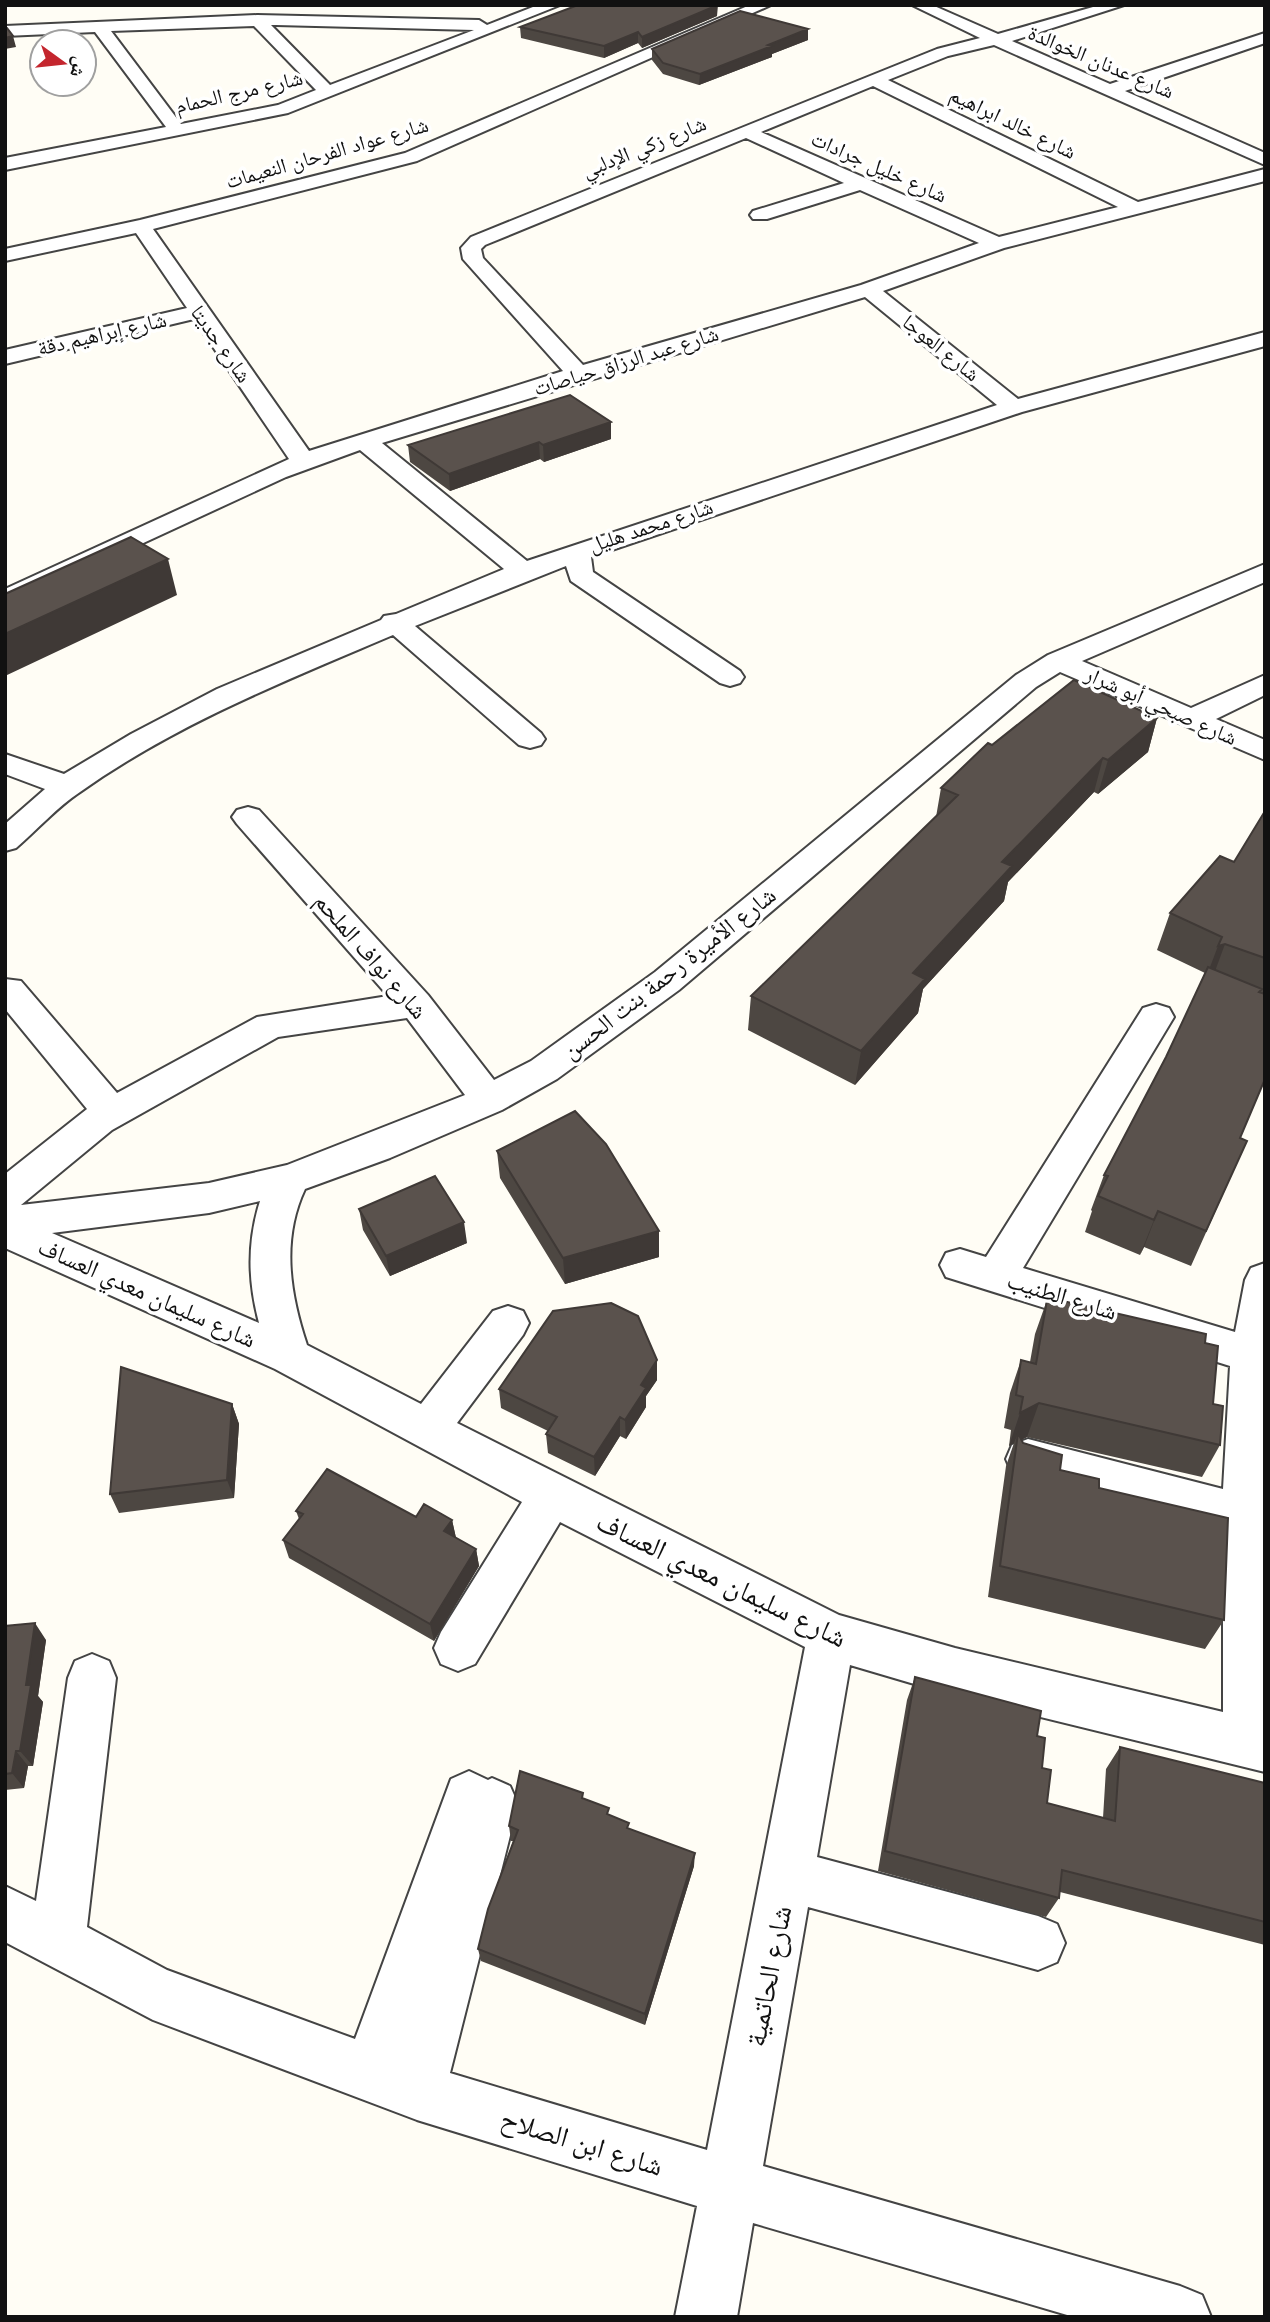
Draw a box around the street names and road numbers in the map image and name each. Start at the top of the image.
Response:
street label: شارع عدنان الخوالدة [1024,19,1178,104]
street label: شارع مرج الحمام [172,64,306,120]
street label: شارع خالد ابراهيم [945,80,1081,166]
street label: شارع زكي الإدلبي [578,109,711,187]
street label: شارع عواد الفرحان النعيمات [222,111,431,194]
street label: شارع خليل جرادات [807,124,951,209]
street label: شارع جديتا [185,300,258,388]
street label: شارع إبراهيم دقة [35,306,169,362]
street label: شارع العوجا [897,308,986,387]
street label: شارع عبد الرزاق حياصات [530,320,722,402]
street label: شارع محمد هليل [585,493,716,558]
street label: شارع صبحي أبو شرار [1079,660,1241,754]
street label: شارع الأميرة رحمة بنت الحسن [555,879,782,1066]
street label: شارع نواف الملحم [307,886,435,1026]
street label: شارع سليمان معدي العساف [32,1231,261,1358]
street label: شارع الطنيب [1004,1264,1121,1327]
street label: شارع سليمان معدي العساف [589,1503,853,1660]
street label: شارع الحاتمية [737,1902,799,2050]
street label: شارع ابن الصلاح [496,2100,668,2184]

